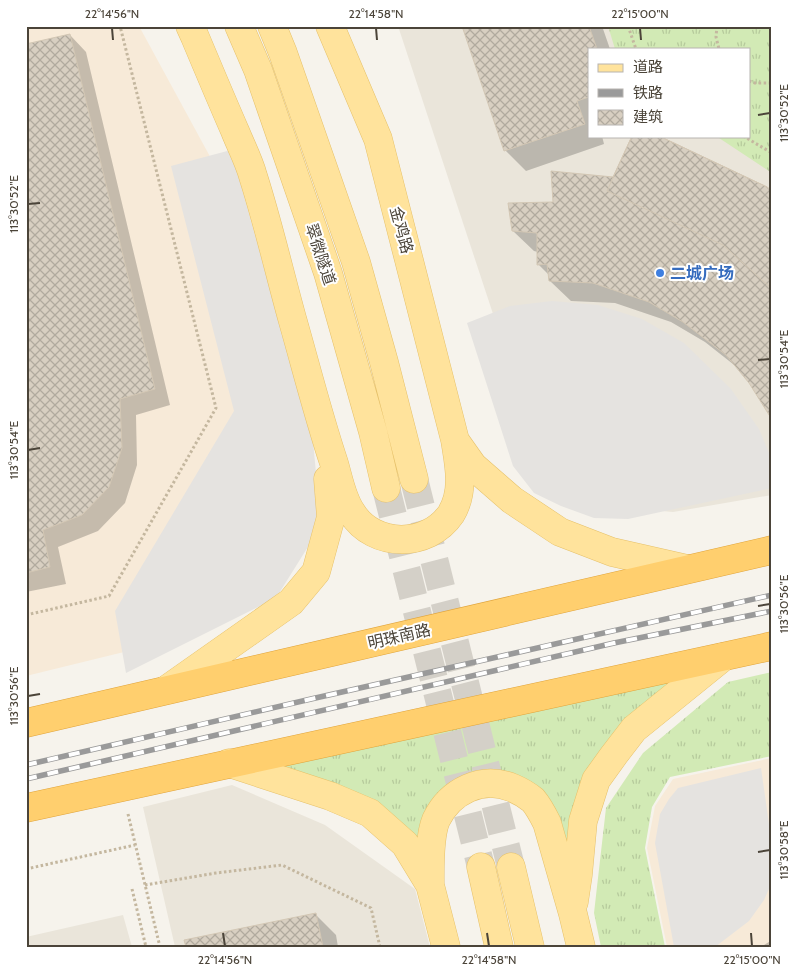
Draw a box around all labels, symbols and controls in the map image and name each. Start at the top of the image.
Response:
text: 22°14'56"N [85,6,139,21]
text: 22°14'58"N [349,6,403,21]
text: 22°15'00"N [611,6,669,21]
legend [588,48,750,138]
text: 道路 [633,58,663,76]
text: 铁路 [633,84,663,102]
text: 113°30'52"E [776,84,791,142]
text: 建筑 [633,108,663,126]
text: 113°30'52"E [6,175,21,233]
street label: 金鸡路 [386,204,417,256]
street label: 翠微隧道 [302,221,339,288]
place label: 二城广场 [670,264,734,283]
marker: 二城广场 [654,267,666,279]
text: 113°30'54"E [776,329,791,388]
text: 113°30'54"E [6,420,21,479]
text: 113°30'56"E [776,574,791,633]
street label: 明珠南路 [366,620,432,653]
text: 113°30'56"E [6,666,21,725]
text: 113°30'58"E [776,820,791,880]
text: 22°14'56"N [198,952,252,967]
text: 22°14'58"N [462,952,516,967]
text: 22°15'00"N [723,952,781,967]

